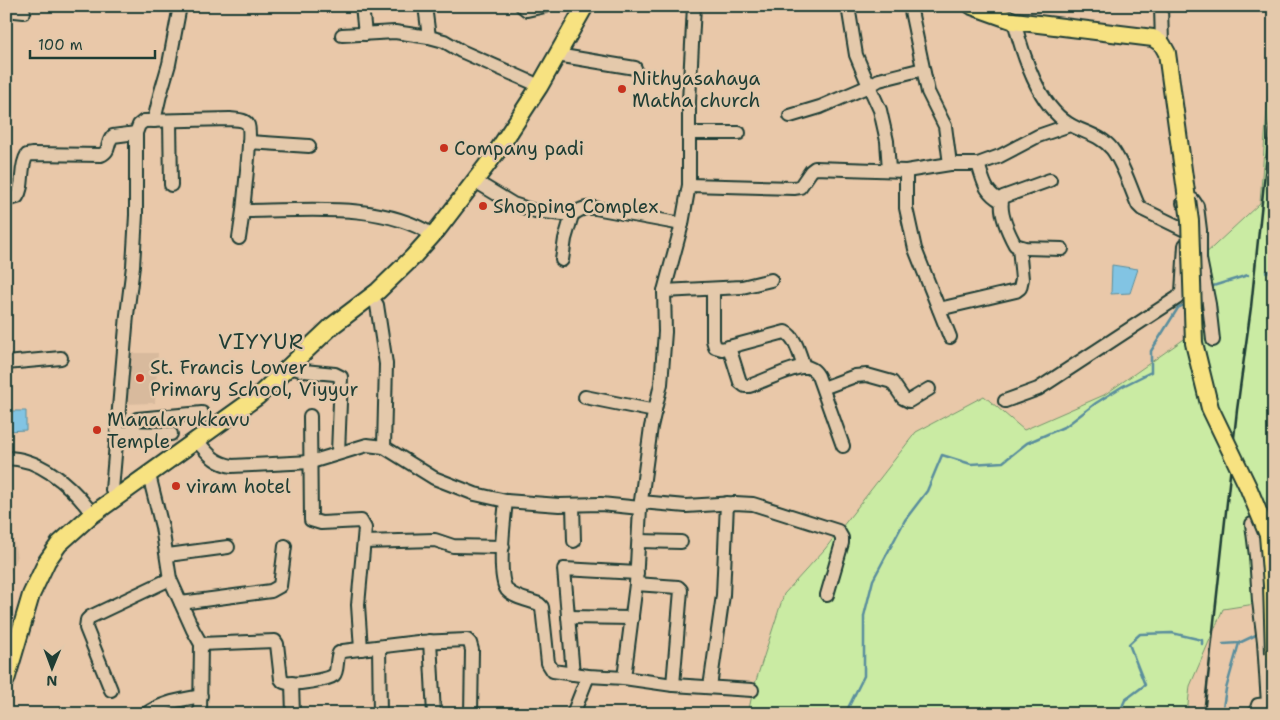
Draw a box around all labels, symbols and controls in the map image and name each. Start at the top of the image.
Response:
scale bar [30,28,155,60]
text: 100 m [38,35,83,55]
place label: Nithyasahaya Matha church [632,66,761,113]
marker: Nithyasahaya Matha church [616,83,628,95]
place label: Company padi [454,136,584,161]
marker: Company padi [438,142,450,154]
place label: Shopping Complex [493,194,659,219]
marker: Shopping Complex [477,200,489,212]
district label: VIYYUR [218,328,304,356]
place label: St. Francis Lower Primary School, Viyyur [150,355,358,402]
marker: St. Francis Lower Primary School, Viyyur [134,372,146,384]
place label: Manalarukkavu Temple [107,407,250,454]
marker: Manalarukkavu Temple [91,424,103,436]
place label: viram hotel [186,474,291,499]
marker: viram hotel [170,480,182,492]
north arrow [28,642,78,692]
text: N [46,672,57,690]

